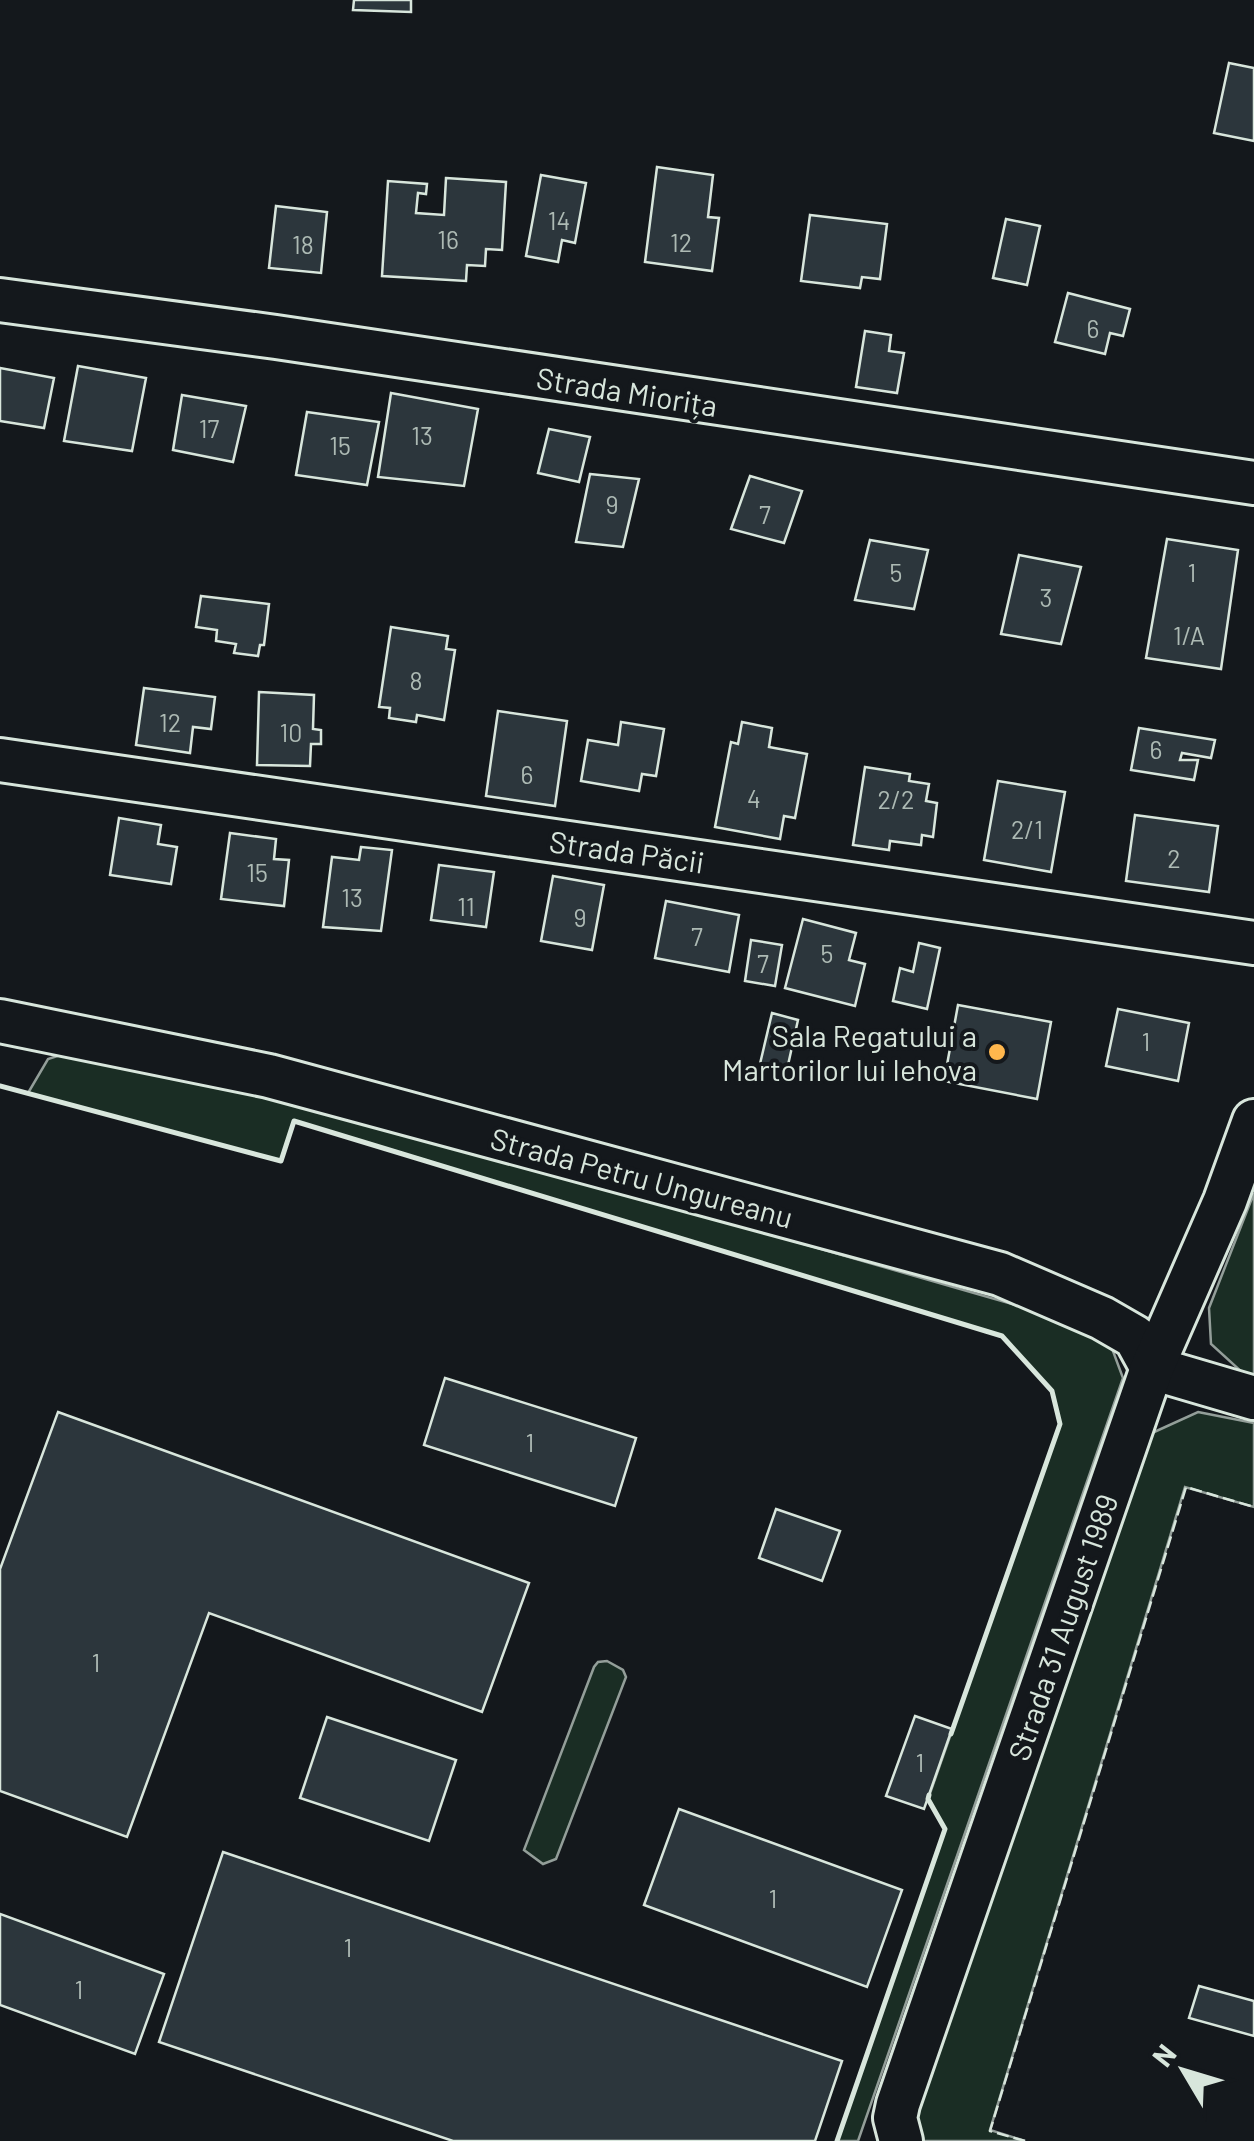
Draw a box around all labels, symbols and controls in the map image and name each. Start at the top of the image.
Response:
house number: 14 [548,205,570,235]
house number: 16 [437,224,459,254]
house number: 12 [670,227,692,257]
house number: 18 [292,229,314,259]
house number: 6 [1087,313,1099,343]
street label: Strada Miorița [534,359,720,423]
house number: 17 [199,413,219,443]
house number: 13 [411,420,433,450]
house number: 15 [329,430,351,460]
house number: 9 [605,489,619,519]
house number: 7 [759,499,771,529]
house number: 5 [890,557,902,587]
house number: 1 [1188,557,1196,587]
house number: 3 [1040,582,1052,612]
house number: 1/A [1173,620,1205,650]
house number: 8 [409,665,423,695]
house number: 12 [159,707,181,737]
house number: 10 [280,717,302,747]
house number: 6 [1150,734,1162,764]
house number: 6 [521,759,533,789]
house number: 4 [747,783,761,813]
house number: 2/2 [878,784,914,814]
house number: 2/1 [1011,814,1043,844]
street label: Strada Păcii [547,822,707,880]
house number: 2 [1167,843,1181,873]
house number: 15 [246,857,268,887]
house number: 13 [341,882,363,912]
house number: 11 [457,891,475,921]
house number: 9 [573,902,587,932]
house number: 7 [691,921,703,951]
house number: 5 [821,938,833,968]
house number: 7 [757,948,769,978]
place label: Sala Regatului a Martorilor lui Iehova [722,1017,977,1087]
house number: 1 [1142,1026,1150,1056]
marker: Sala Regatului a Martorilor lui Iehova [986,1041,1008,1063]
street label: Strada Petru Ungureanu [487,1119,797,1235]
house number: 1 [526,1427,534,1457]
street label: Strada 31 August 1989 [1000,1489,1124,1765]
house number: 1 [92,1647,100,1677]
house number: 1 [916,1747,924,1777]
house number: 1 [769,1883,777,1913]
house number: 1 [344,1932,352,1962]
house number: 1 [75,1974,83,2004]
north arrow [1134,2021,1234,2121]
text: N [1144,2037,1183,2073]

